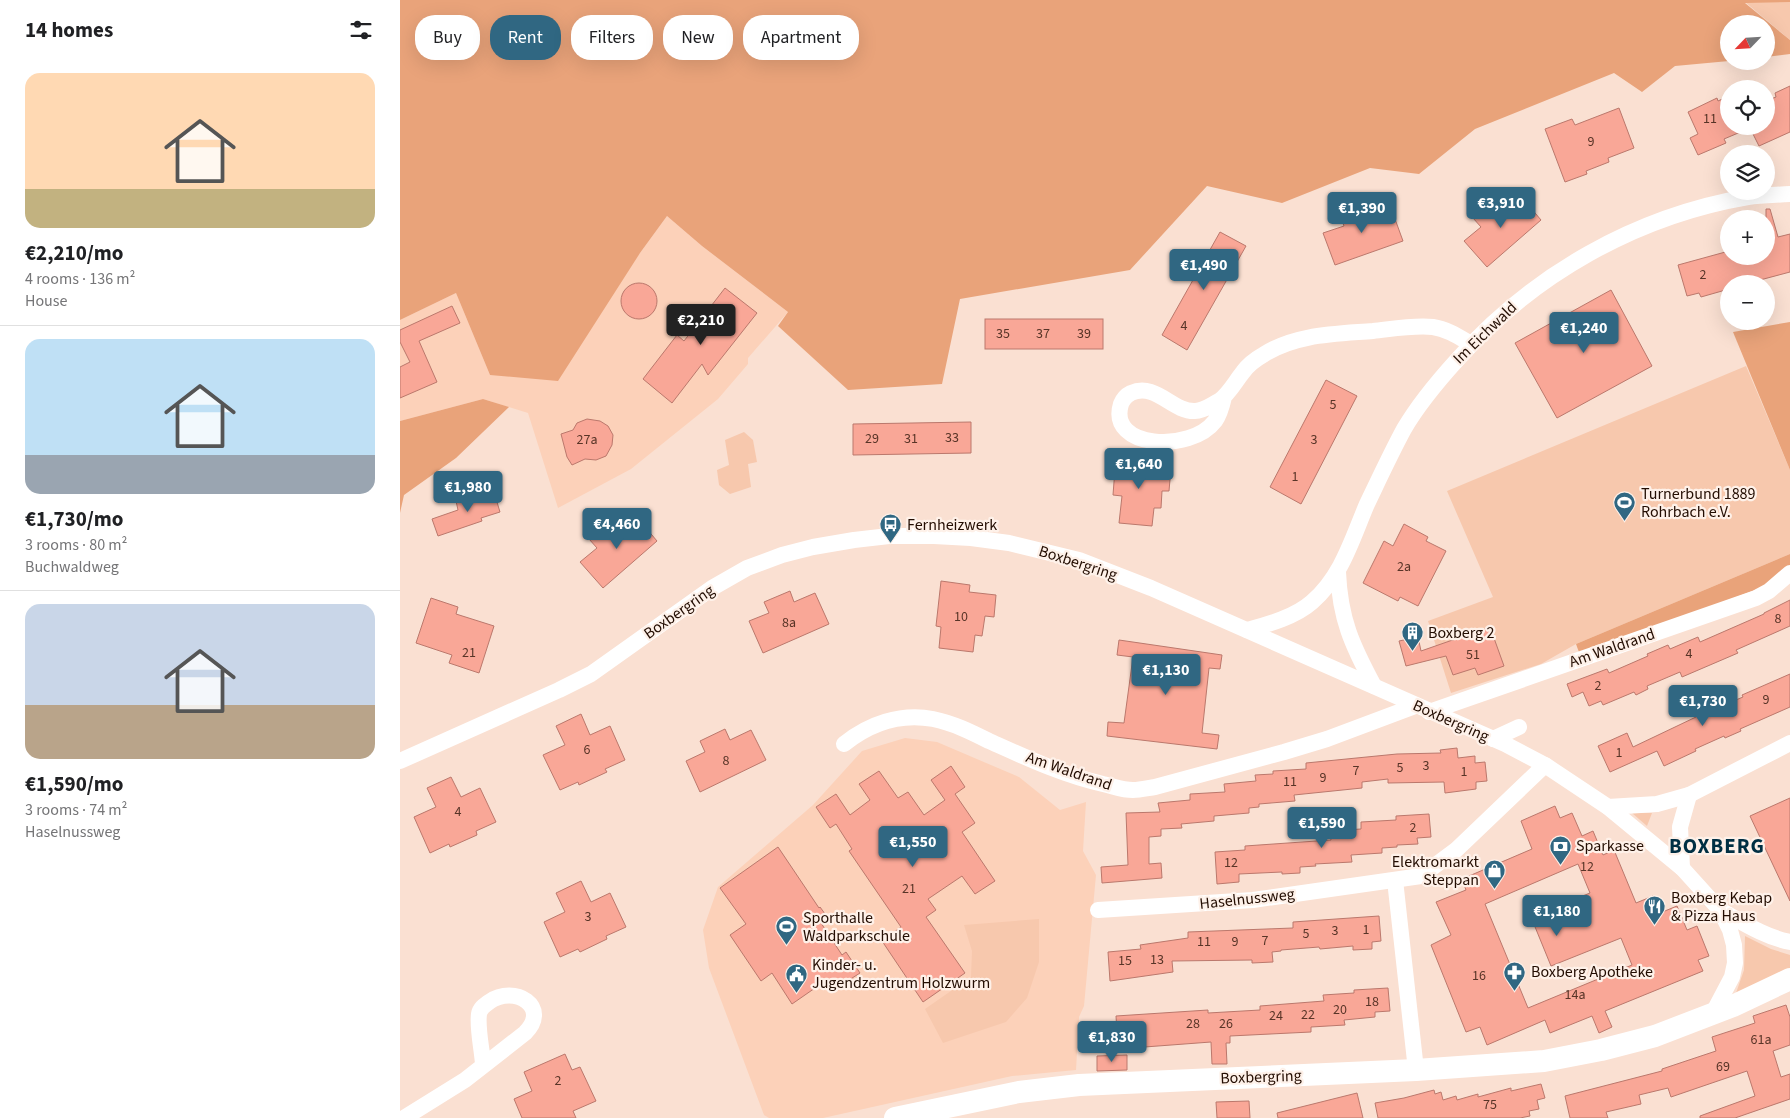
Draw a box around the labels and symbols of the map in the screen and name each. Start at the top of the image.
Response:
north arrow [1720,15,1775,70]
house number: 11 [1703,109,1717,129]
house number: 9 [1588,132,1595,152]
pin: €3,910 [1460,186,1542,229]
pin: €1,390 [1321,192,1403,234]
pin: €1,490 [1163,248,1245,291]
house number: 2 [1700,265,1707,285]
street label: Im Eichwald [1448,297,1522,369]
pin: €2,210 [660,304,742,346]
pin: €1,240 [1543,312,1625,354]
house number: 4 [1181,316,1188,336]
house number: 35 [996,324,1010,344]
house number: 37 [1036,324,1050,344]
house number: 39 [1077,324,1091,344]
house number: 5 [1330,395,1337,415]
house number: 33 [945,428,959,448]
house number: 29 [865,429,879,449]
house number: 31 [904,429,918,449]
house number: 27a [577,430,597,450]
house number: 3 [1311,430,1318,450]
pin: €1,640 [1098,448,1180,490]
house number: 1 [1292,467,1299,487]
pin: €1,980 [427,470,509,513]
place label: Turnerbund 1889 Rohrbach e.V. [1641,483,1756,523]
sports icon: Turnerbund 1889 Rohrbach e.V. [1613,491,1637,522]
pin: €4,460 [576,508,658,550]
bus stop icon: Fernheizwerk [879,513,903,544]
place label: Fernheizwerk [907,514,997,536]
street label: Boxbergring [1036,540,1120,586]
house number: 2a [1397,557,1411,577]
street label: Boxbergring [639,580,719,644]
house number: 10 [954,607,968,627]
house number: 8 [1775,609,1782,629]
house number: 8a [782,613,796,633]
building icon: Boxberg 2 [1400,621,1424,652]
place label: Boxberg 2 [1428,622,1494,644]
street label: Am Waldrand [1566,623,1658,673]
house number: 21 [462,643,476,663]
house number: 4 [1686,644,1693,664]
house number: 51 [1466,645,1480,665]
pin: €1,130 [1125,654,1207,696]
house number: 2 [1595,676,1602,696]
pin: €1,730 [1662,684,1744,727]
house number: 9 [1763,690,1770,710]
street label: Boxbergring [1409,694,1493,748]
house number: 6 [584,740,591,760]
house number: 1 [1616,743,1623,763]
street label: Am Waldrand [1023,746,1115,796]
house number: 8 [723,751,730,771]
house number: 3 [1423,756,1430,776]
house number: 5 [1397,758,1404,778]
house number: 7 [1353,761,1360,781]
house number: 1 [1461,762,1468,782]
house number: 9 [1320,768,1327,788]
house number: 11 [1283,772,1297,792]
house number: 4 [455,802,462,822]
pin: €1,590 [1281,806,1363,849]
house number: 2 [1410,818,1417,838]
pin: €1,550 [872,826,954,868]
district label: BOXBERG [1669,831,1765,861]
bank icon: Sparkasse [1548,834,1572,865]
place label: Sparkasse [1576,835,1644,857]
place label: Elektromarkt Steppan [1392,851,1480,891]
house number: 12 [1224,853,1238,873]
house number: 12 [1580,857,1594,877]
shop icon: Elektromarkt Steppan [1483,859,1507,890]
house number: 21 [902,879,916,899]
street label: Haselnussweg [1198,883,1296,915]
place label: Boxberg Kebap & Pizza Haus [1671,887,1772,927]
pin: €1,180 [1516,894,1598,937]
restaurant icon: Boxberg Kebap & Pizza Haus [1643,895,1667,926]
house number: 3 [585,907,592,927]
place label: Sporthalle Waldparkschule [803,907,910,947]
sports icon: Sporthalle Waldparkschule [775,915,799,946]
house number: 1 [1363,920,1370,940]
house number: 3 [1332,921,1339,941]
house number: 5 [1303,924,1310,944]
house number: 7 [1262,931,1269,951]
house number: 11 [1197,932,1211,952]
house number: 9 [1232,932,1239,952]
house number: 13 [1150,950,1164,970]
house number: 15 [1118,951,1132,971]
place label: Kinder- u. Jugendzentrum Holzwurm [812,954,990,994]
pharmacy icon: Boxberg Apotheke [1503,960,1527,991]
place label: Boxberg Apotheke [1531,961,1653,983]
public building icon: Kinder- u. Jugendzentrum Holzwurm [784,962,808,993]
house number: 16 [1472,966,1486,986]
house number: 14a [1565,985,1585,1005]
house number: 18 [1365,992,1379,1012]
house number: 20 [1333,1000,1347,1020]
house number: 22 [1301,1005,1315,1025]
house number: 24 [1269,1006,1283,1026]
house number: 28 [1186,1014,1200,1034]
house number: 26 [1219,1014,1233,1034]
pin: €1,830 [1071,1020,1153,1063]
house number: 61a [1751,1030,1771,1050]
house number: 69 [1716,1057,1730,1077]
street label: Boxbergring [1220,1065,1302,1089]
house number: 2 [555,1071,562,1091]
house number: 75 [1483,1095,1497,1115]

